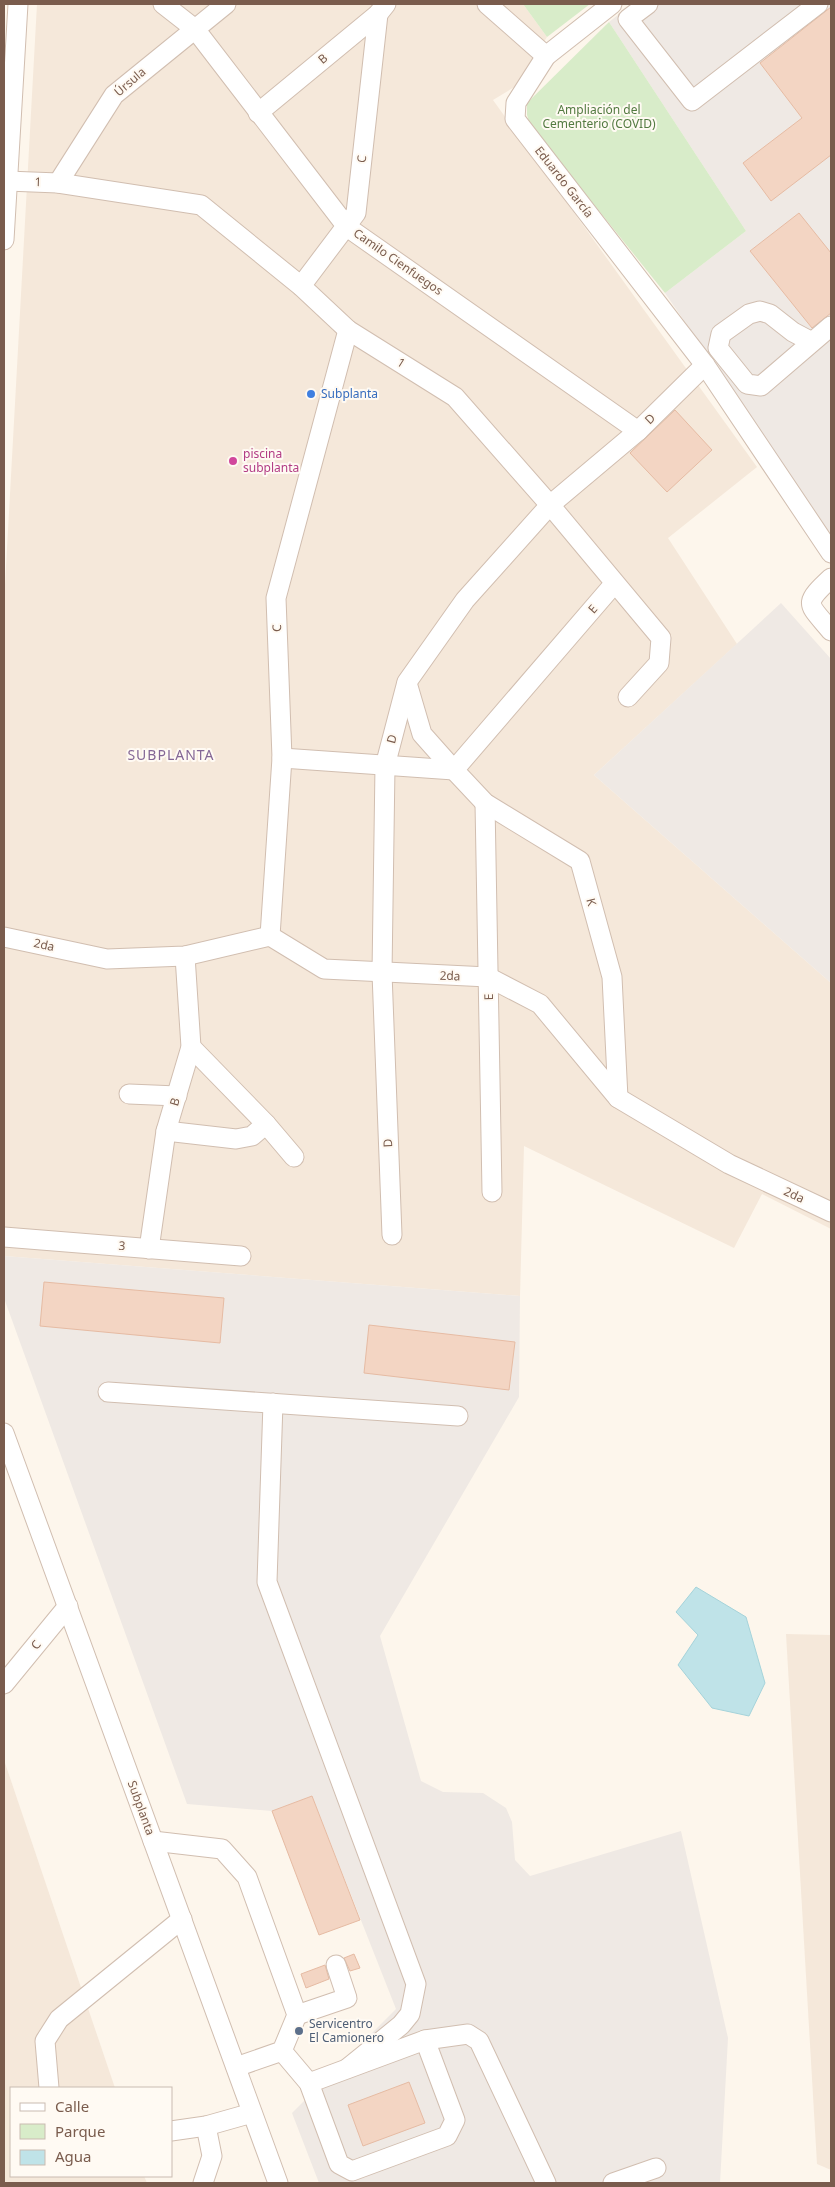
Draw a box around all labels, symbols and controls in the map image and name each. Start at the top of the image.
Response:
street label: B [314,49,331,68]
street label: Úrsula [110,63,149,100]
park label: Ampliación del Cementerio (COVID) [542,101,656,132]
street label: Eduardo García [531,142,598,221]
street label: C [353,154,370,164]
street label: 1 [34,173,42,190]
street label: Camilo Cienfuegos [350,224,447,299]
street label: 1 [394,354,409,372]
place label: Subplanta [321,385,378,402]
marker: Subplanta [305,388,317,400]
street label: D [641,409,659,428]
place label: piscina subplanta [243,445,299,476]
marker: piscina subplanta [227,455,239,467]
street label: E [584,601,601,617]
street label: C [268,624,285,632]
street label: D [382,732,401,745]
district label: SUBPLANTA [127,745,215,764]
street label: K [582,896,601,908]
street label: 2da [32,934,56,955]
street label: 2da [439,967,461,984]
street label: E [480,994,497,1001]
street label: B [165,1096,184,1108]
street label: D [379,1138,396,1148]
street label: 2da [781,1182,807,1207]
street label: 3 [118,1237,126,1254]
street label: C [27,1636,45,1653]
street label: Subplanta [124,1778,159,1838]
place label: Servicentro El Camionero [309,2015,384,2046]
marker: Servicentro El Camionero [293,2025,305,2037]
legend [10,2087,172,2177]
text: Calle [55,2096,89,2116]
text: Parque [55,2121,105,2141]
text: Agua [55,2146,92,2166]

